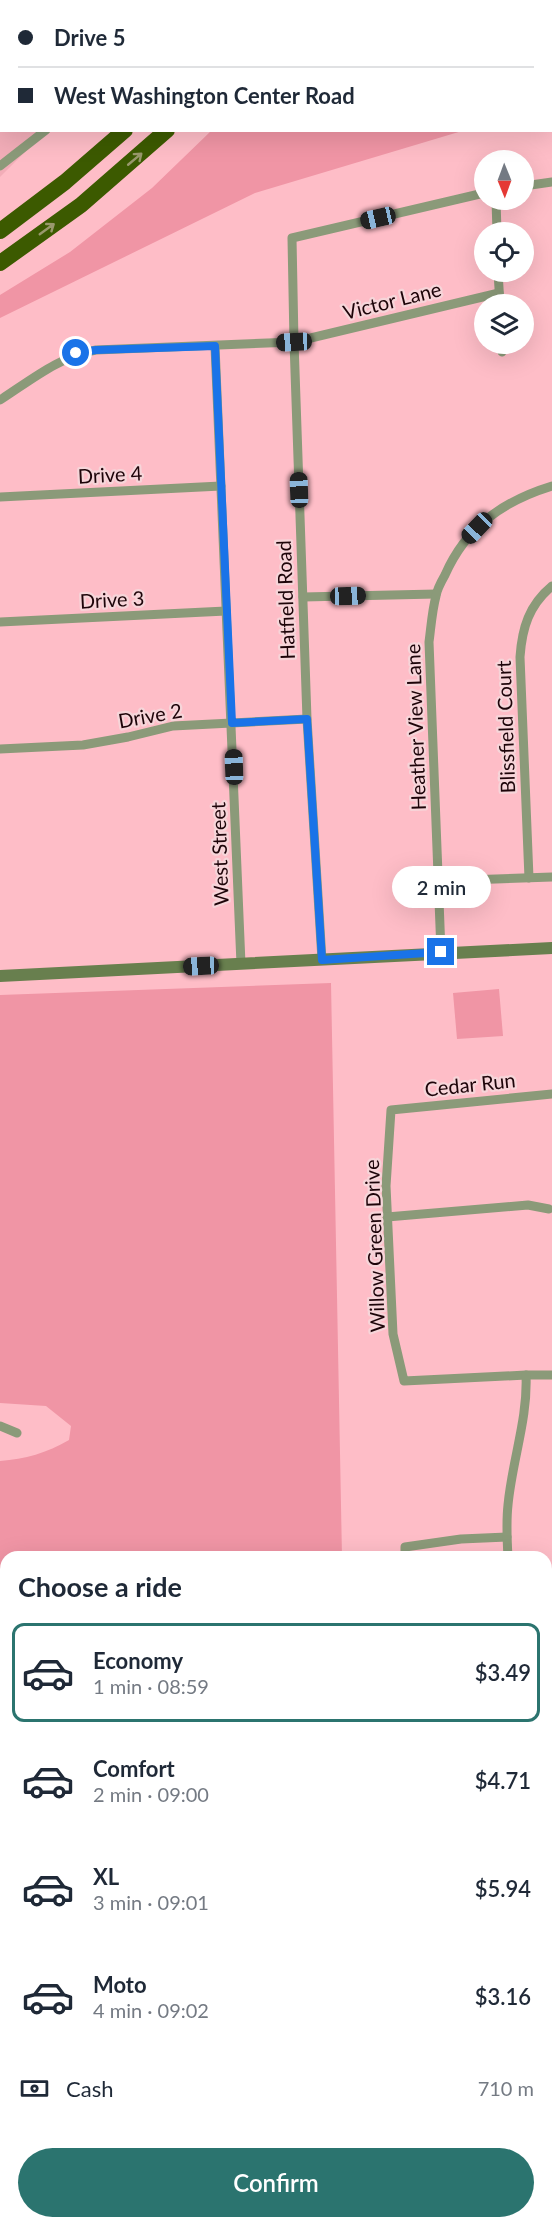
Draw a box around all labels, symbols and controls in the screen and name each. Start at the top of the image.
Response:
text: Drive 5 [54,24,125,51]
text: West Washington Center Road [54,82,355,109]
north arrow [474,150,534,210]
map controls [474,150,534,354]
one-way arrow [127,153,143,166]
car [358,205,398,231]
button: locate [474,222,534,282]
one-way arrow [39,223,55,235]
street label: Victor Lane [340,276,444,324]
button: layers [474,294,534,354]
car [276,332,312,352]
route start [62,339,89,366]
street label: Drive 4 [77,460,143,488]
car [289,472,309,508]
car [458,509,496,547]
street label: Hatfield Road [271,540,299,660]
street label: Drive 3 [79,585,145,613]
car [330,586,366,606]
street label: Heather View Lane [400,643,430,811]
street label: Blissfield Court [491,660,519,794]
street label: Drive 2 [116,698,184,732]
car [224,749,244,785]
street label: West Street [205,802,233,906]
callout: 2 min [392,865,490,907]
text: 2 min [417,875,466,899]
route end [427,938,454,965]
car [183,956,219,976]
street label: Cedar Run [423,1067,517,1101]
street label: Willow Green Drive [359,1159,389,1333]
text: Choose a ride [18,1570,182,1603]
icon: car [21,1646,75,1700]
text: Economy [93,1647,183,1674]
text: $3.49 [475,1659,531,1686]
text: 1 min · 08:59 [93,1674,209,1698]
icon: car [21,1754,75,1808]
text: Comfort [93,1755,175,1782]
text: $4.71 [475,1767,531,1794]
text: 2 min · 09:00 [93,1782,209,1806]
icon: car [21,1862,75,1916]
text: XL [93,1863,119,1890]
text: $5.94 [475,1875,531,1902]
text: 3 min · 09:01 [93,1890,209,1914]
icon: car [21,1970,75,2024]
text: Moto [93,1971,147,1998]
text: $3.16 [475,1983,531,2010]
text: 4 min · 09:02 [93,1998,209,2022]
icon: cash [18,2072,51,2105]
text: Cash [66,2075,113,2102]
text: 710 m [478,2076,534,2100]
button: Confirm [18,2148,534,2217]

